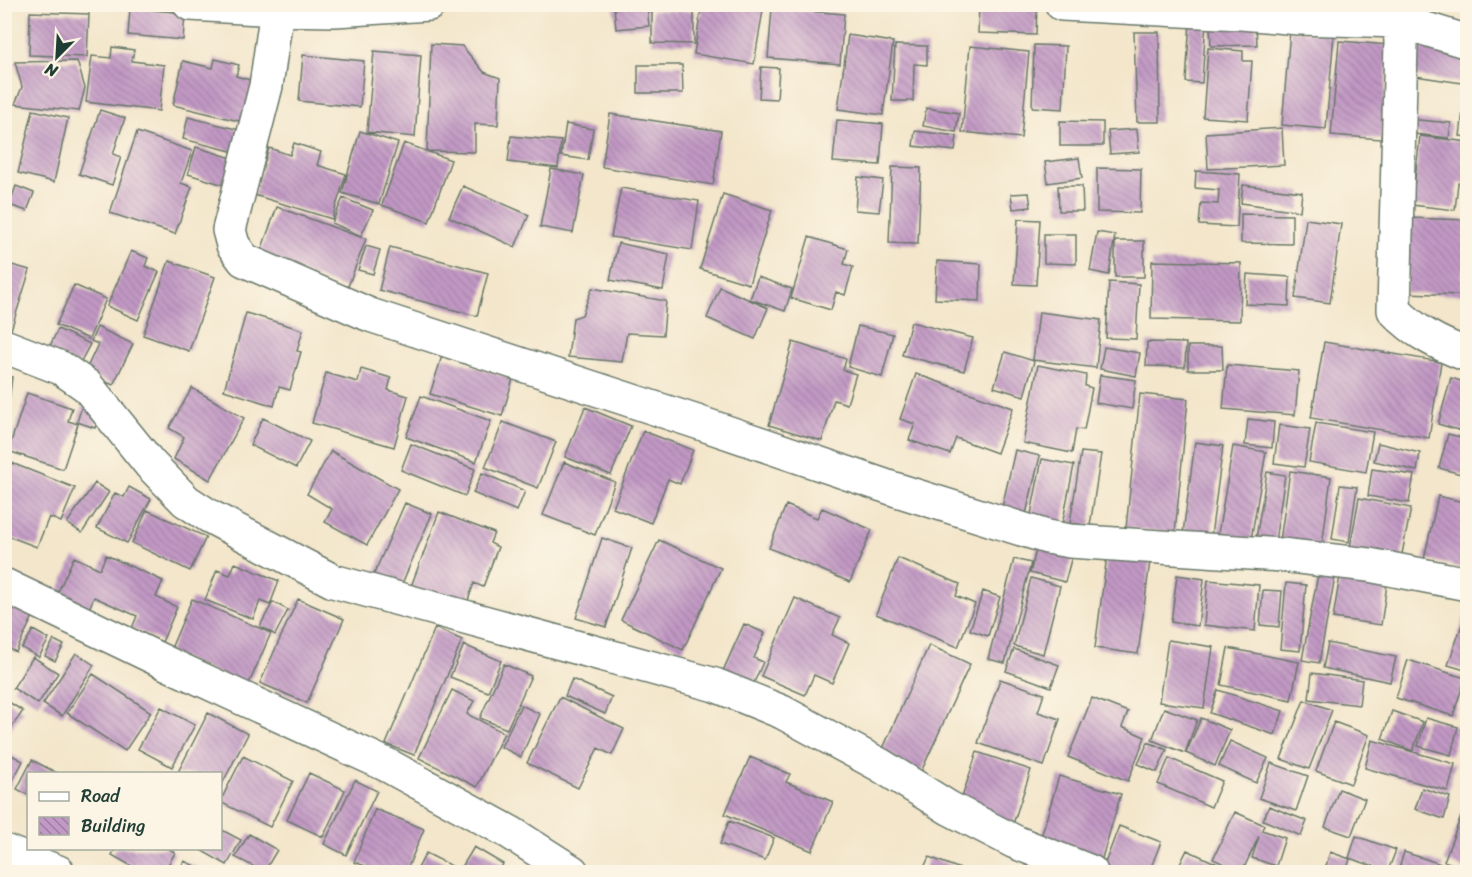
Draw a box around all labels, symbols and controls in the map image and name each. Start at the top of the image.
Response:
north arrow [27,27,87,87]
text: N [39,54,63,86]
legend [27,772,222,850]
text: Road [81,780,121,812]
text: Building [81,810,145,842]

